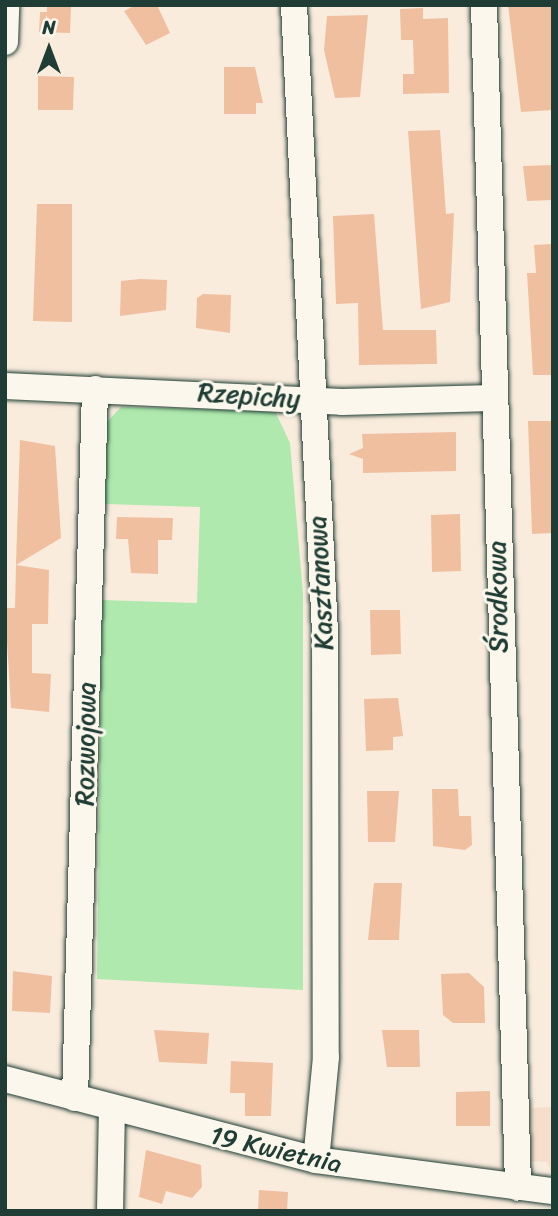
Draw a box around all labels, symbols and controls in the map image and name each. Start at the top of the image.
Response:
text: N [42,11,56,44]
north arrow [14,14,84,84]
street label: Rzepichy [197,377,301,415]
street label: Kasztanowa [302,515,340,651]
street label: Środkowa [481,541,515,653]
street label: Rozwojowa [69,682,103,806]
street label: 19 Kwietnia [207,1120,345,1180]

